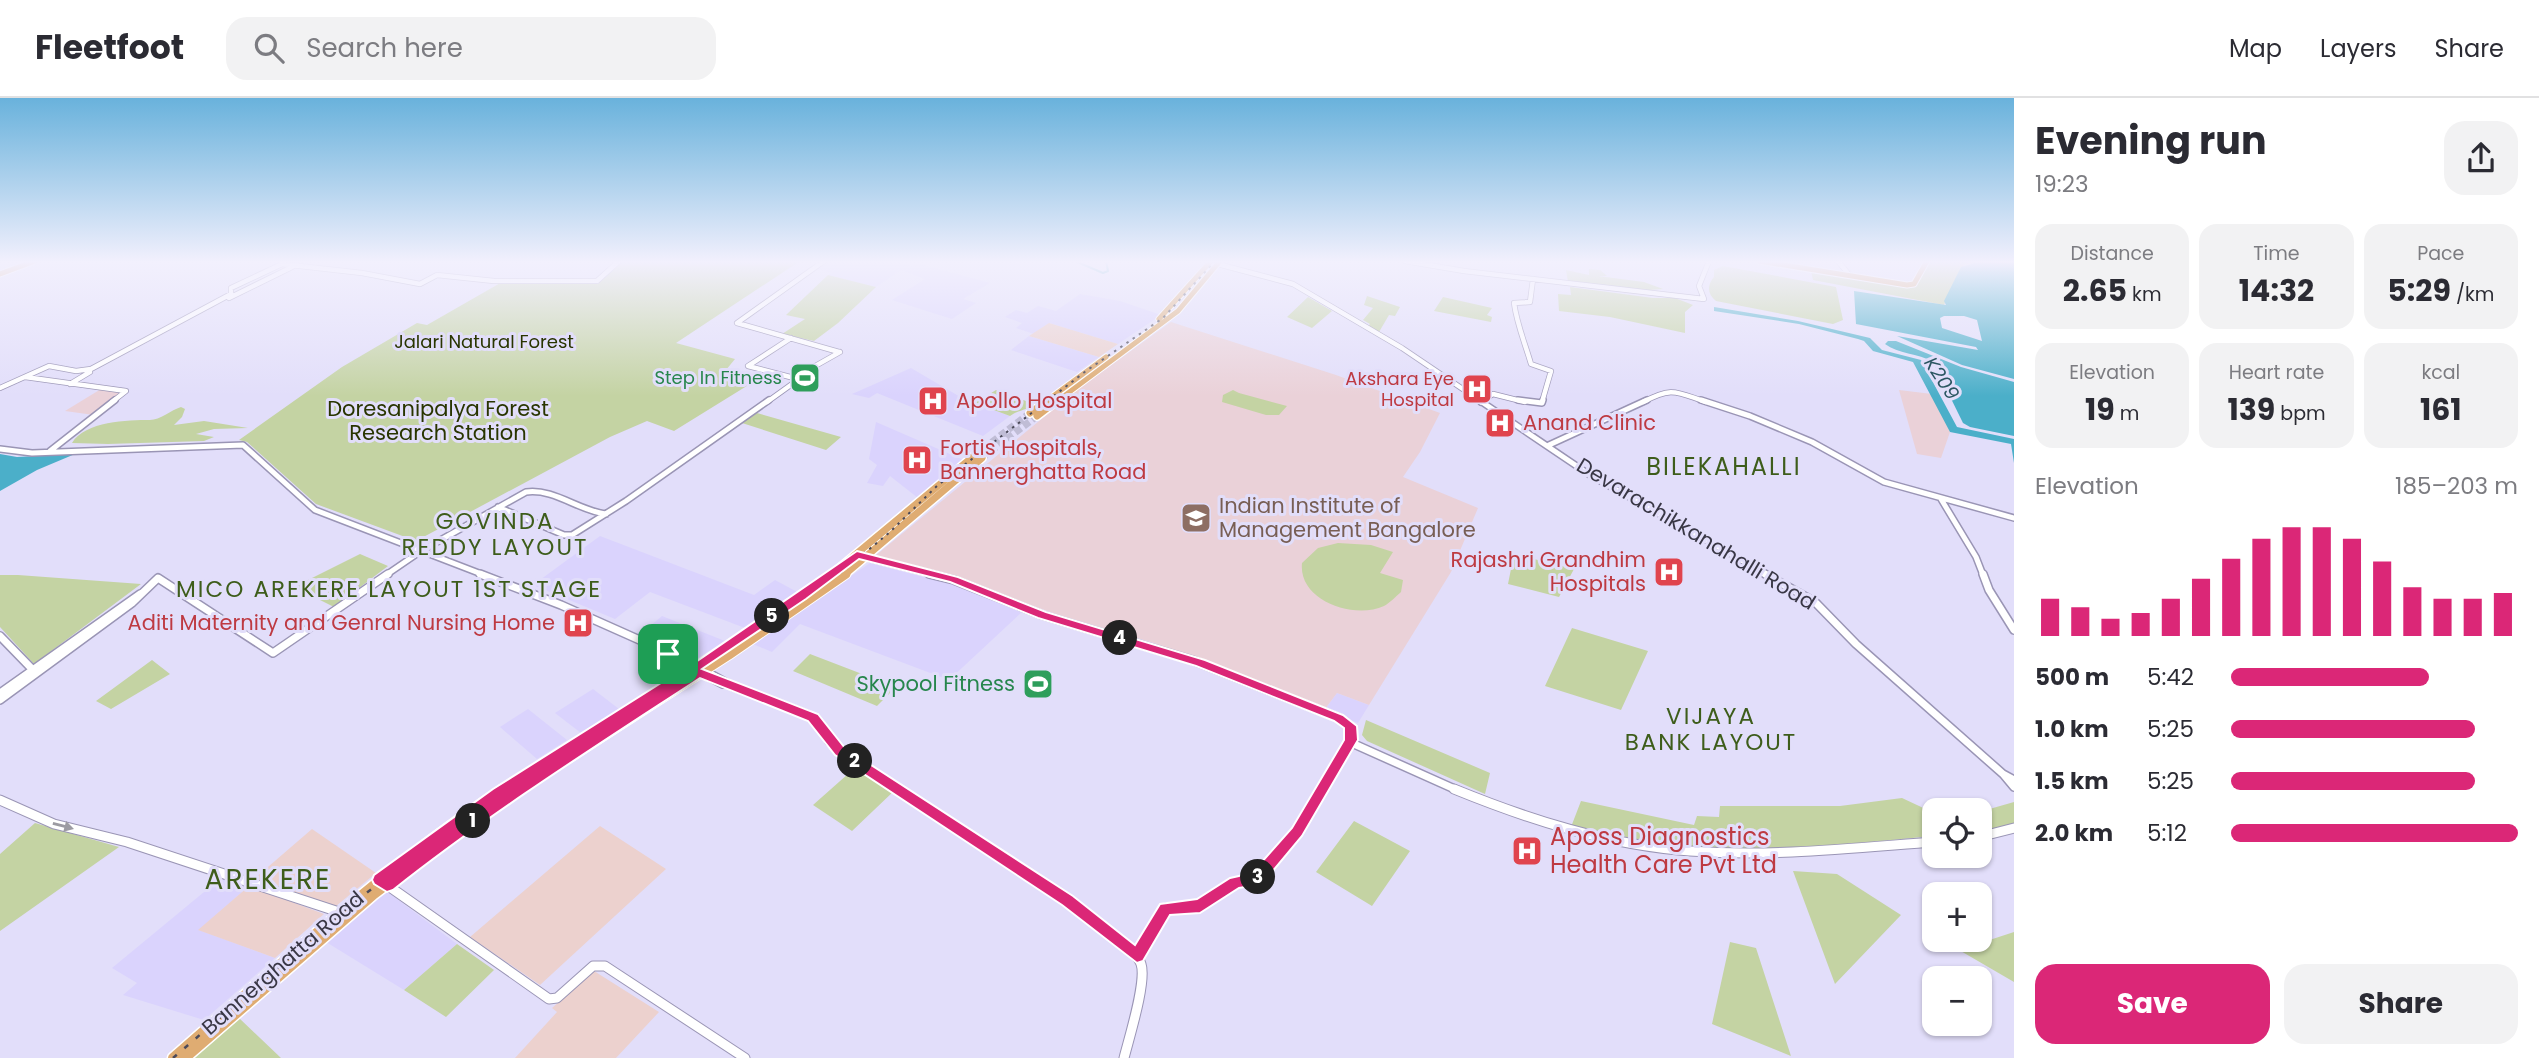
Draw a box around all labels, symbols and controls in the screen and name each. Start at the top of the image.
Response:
search box [226,17,716,80]
text: Fleetfoot [35,24,184,71]
icon: search [250,29,288,67]
text: Search here [306,30,463,66]
text: Map [2229,32,2282,65]
text: Layers [2320,32,2396,65]
text: Share [2434,32,2504,65]
text: Evening run [2035,114,2267,167]
button: share [2444,121,2518,195]
text: 19:23 [2035,168,2089,200]
text: Distance [2071,240,2154,267]
text: Time [2253,240,2300,267]
text: Pace [2417,240,2464,267]
text: 2.65 [2063,269,2127,312]
text: 14:32 [2239,269,2314,312]
text: 5:29 [2387,269,2451,312]
text: km [2127,281,2161,308]
text: /km [2451,281,2494,308]
park label: Jalari Natural Forest [394,329,574,354]
water label: K209 [1918,352,1965,405]
text: Elevation [2069,359,2155,386]
text: Heart rate [2229,359,2324,386]
text: kcal [2421,359,2460,386]
sports icon: Step In Fitness [788,361,822,395]
place label: Step In Fitness [654,365,782,390]
place label: Akshara Eye Hospital [1345,366,1454,412]
hospital icon: Akshara Eye Hospital [1460,372,1494,406]
hospital icon: Apollo Hospital [916,384,950,418]
place label: Apollo Hospital [956,386,1112,415]
text: 19 [2085,388,2115,431]
text: 139 [2227,388,2275,431]
text: 161 [2420,388,2462,431]
park label: Doresanipalya Forest Research Station [327,394,549,447]
text: m [2115,400,2139,427]
text: bpm [2275,400,2326,427]
hospital icon: Anand Clinic [1483,406,1517,440]
place label: Anand Clinic [1523,408,1656,437]
place label: Fortis Hospitals, Bannerghatta Road [940,433,1146,486]
hospital icon: Fortis Hospitals, Bannerghatta Road [900,443,934,477]
district label: BILEKAHALLI [1646,450,1802,483]
street label: Devarachikkanahalli Road [1571,451,1821,617]
text: Elevation [2035,470,2139,502]
text: 185–203 m [2395,470,2518,502]
place label: Indian Institute of Management Bangalore [1219,491,1476,544]
school or university icon: Indian Institute of Management Bangalore [1179,501,1213,535]
district label: GOVINDA REDDY LAYOUT [402,505,588,563]
place label: Rajashri Grandhim Hospitals [1450,545,1646,598]
hospital icon: Rajashri Grandhim Hospitals [1652,555,1686,589]
district label: MICO AREKERE LAYOUT 1ST STAGE [176,573,602,605]
pin: 5 [754,598,790,634]
text: 5 [765,602,778,629]
hospital icon: Aditi Maternity and Genral Nursing Home [561,606,595,640]
place label: Aditi Maternity and Genral Nursing Home [128,608,555,637]
pin: 4 [1102,620,1138,656]
pin [638,624,698,684]
text: 4 [1113,624,1126,651]
icon: arrive [649,635,687,673]
text: 500 m [2035,661,2109,693]
text: 5:42 [2147,661,2194,693]
sports icon: Skypool Fitness [1021,667,1055,701]
place label: Skypool Fitness [856,669,1015,698]
district label: VIJAYA BANK LAYOUT [1625,700,1797,758]
text: 1.0 km [2035,713,2109,745]
text: 5:25 [2147,713,2194,745]
pin: 2 [838,744,872,778]
text: 2 [849,747,860,774]
text: 1.5 km [2035,765,2109,797]
text: 5:25 [2147,765,2194,797]
map controls [1922,798,1992,1036]
button: locate [1922,798,1992,868]
pin: 1 [456,804,490,838]
text: 1 [469,807,476,834]
text: 2.0 km [2035,817,2113,849]
text: 5:12 [2147,817,2187,849]
place label: Aposs Diagnostics Health Care Pvt Ltd [1550,820,1777,881]
one-way arrow [52,821,74,832]
hospital icon: Aposs Diagnostics Health Care Pvt Ltd [1510,834,1544,868]
district label: AREKERE [205,860,331,899]
pin: 3 [1240,860,1276,894]
text: 3 [1252,863,1263,890]
button: + [1922,882,1992,952]
street label: Bannerghatta Road [195,884,370,1041]
button: Save [2035,964,2270,1044]
button: Share [2284,964,2518,1044]
button: − [1922,966,1992,1036]

